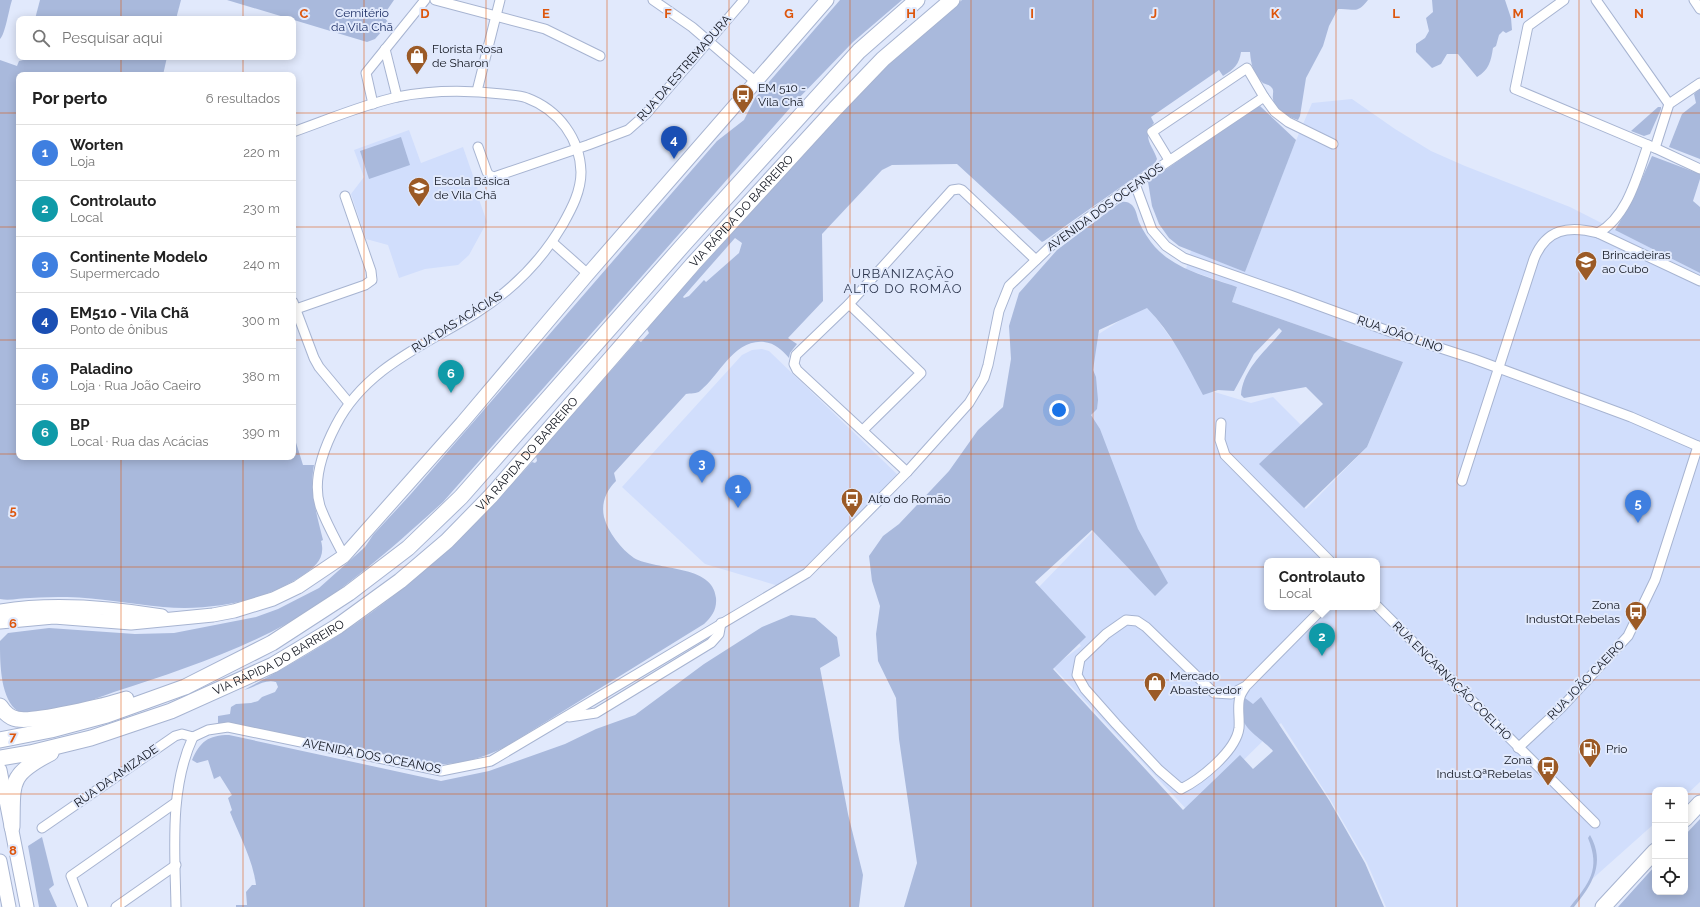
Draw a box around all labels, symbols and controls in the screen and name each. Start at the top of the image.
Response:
text: C [300,6,309,21]
park label: Cemitério da Vila Chã [331,6,393,34]
text: D [420,6,430,21]
text: E [542,6,550,21]
text: F [664,6,672,21]
text: G [784,6,794,21]
text: H [906,6,916,21]
text: I [1030,6,1034,21]
text: J [1151,6,1157,21]
text: K [1271,6,1280,21]
text: L [1392,6,1400,21]
text: M [1512,6,1524,21]
text: N [1634,6,1644,21]
street label: RUA DA ESTREMADURA [634,12,734,124]
search box [16,16,296,60]
icon: search [30,27,52,49]
text: Pesquisar aqui [62,29,162,47]
place label: Florista Rosa de Sharon [432,42,503,70]
shop icon: Florista Rosa de Sharon [404,43,430,76]
place label: EM 510 - Vila Chã [758,81,806,109]
bus stop icon: EM 510 - Vila Chã [730,82,756,115]
text: Por perto [32,88,107,108]
text: 6 resultados [206,91,280,106]
pin: 4 [661,126,687,159]
text: Worten [70,136,123,154]
text: 1 [42,145,48,160]
text: 220 m [243,145,280,160]
street label: VIA RÁPIDA DO BARREIRO [687,152,796,270]
text: Loja [70,154,95,169]
street label: AVENIDA DOS OCEANOS [1044,160,1166,254]
place label: Escola Básica de Vila Chã [434,174,510,202]
school or university icon: Escola Básica de Vila Chã [406,175,432,208]
text: Controlauto [70,192,156,210]
text: 2 [41,201,49,216]
text: 230 m [243,201,280,216]
text: Local [70,210,103,225]
text: Continente Modelo [70,248,208,266]
place label: Brincadeiras ao Cubo [1602,248,1671,276]
school or university icon: Brincadeiras ao Cubo [1573,249,1599,282]
text: 3 [41,257,49,272]
text: 240 m [243,257,280,272]
text: Supermercado [70,266,160,281]
district label: URBANIZAÇÃO ALTO DO ROMÃO [844,266,962,296]
street label: RUA DAS ACÁCIAS [409,289,505,355]
text: EM510 - Vila Chã [70,304,189,322]
text: 4 [41,313,49,328]
text: 300 m [242,313,280,328]
street label: RUA JOÃO LINO [1355,313,1445,355]
text: Ponto de ônibus [70,322,168,337]
text: Paladino [70,360,133,378]
pin: 6 [438,360,464,393]
text: 5 [41,369,49,384]
text: 380 m [242,369,280,384]
text: Loja · Rua João Caeiro [70,378,201,393]
street label: VIA RÁPIDA DO BARREIRO [473,394,581,514]
your location [1049,400,1069,420]
text: BP [70,416,90,434]
text: 6 [41,425,49,440]
text: 390 m [242,425,280,440]
text: Local · Rua das Acácias [70,434,209,449]
pin: 3 [689,450,715,483]
pin: 1 [725,475,751,508]
bus stop icon: Alto do Romão [839,486,865,519]
pin: 5 [1625,490,1651,523]
place label: Alto do Romão [868,492,951,506]
text: 5 [9,503,17,518]
popup [1264,558,1380,610]
text: Controlauto [1279,568,1365,586]
text: Local [1279,586,1312,601]
place label: Zona IndustQt.Rebelas [1526,598,1620,626]
bus stop icon: Zona IndustQt.Rebelas [1623,599,1649,632]
text: 6 [9,616,17,631]
street label: VIA RÁPIDA DO BARREIRO [211,617,347,698]
street label: RUA ENCARNAÇÃO COELHO [1390,619,1514,743]
pin: 2 [1309,623,1335,656]
street label: RUA JOÃO CAEIRO [1545,637,1627,723]
place label: Mercado Abastecedor [1170,669,1242,697]
shop icon: Mercado Abastecedor [1142,670,1168,703]
text: 7 [9,729,17,744]
street label: AVENIDA DOS OCEANOS [302,736,442,776]
fuel station icon: Prio [1577,736,1603,769]
street label: RUA DA AMIZADE [71,742,161,810]
place label: Prio [1606,742,1627,756]
place label: Zona Indust.QªRebelas [1437,753,1532,781]
bus stop icon: Zona Indust.QªRebelas [1535,754,1561,787]
map controls [1652,787,1688,895]
button: + [1652,787,1688,823]
button: − [1652,823,1688,859]
text: 8 [9,843,17,858]
button: locate [1652,859,1688,895]

